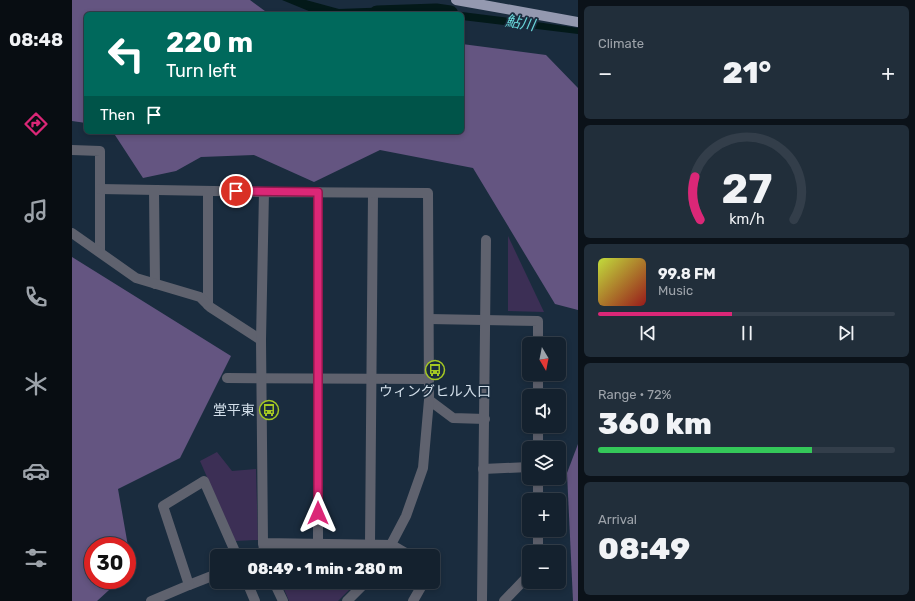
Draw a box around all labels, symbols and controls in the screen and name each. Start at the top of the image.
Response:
water label: 鮎川 [504,12,538,35]
text: 220 m [166,26,253,59]
icon: left [100,28,152,80]
text: 08:48 [9,29,63,51]
text: Climate [598,36,644,51]
text: 21° [722,55,771,91]
text: Turn left [166,60,236,82]
text: − [598,60,612,87]
text: + [881,60,895,87]
icon: arrive [143,104,165,126]
text: Then [100,106,135,124]
icon: directions [22,110,50,138]
text: 27 [721,163,772,212]
pin [219,174,253,208]
icon: arrive [225,180,247,202]
icon: music [22,197,50,225]
text: km/h [729,210,764,227]
text: 99.8 FM [658,265,716,283]
icon: phone [22,283,50,311]
text: Music [658,283,693,298]
icon: previous [637,322,659,344]
icon: pause [736,322,758,344]
icon: next [835,322,857,344]
north arrow [522,337,566,381]
map controls [522,337,566,589]
bus stop icon: ウィングヒル入口 [424,359,446,381]
icon: climate [22,370,50,398]
place label: ウィングヒル入口 [379,383,491,400]
text: Range · 72% [598,387,671,402]
button: sound [522,389,566,433]
bus stop icon: 堂平東 [258,399,280,421]
place label: 堂平東 [213,402,255,419]
text: 360 km [598,406,712,442]
button: layers [522,441,566,485]
icon: car [22,457,50,485]
position arrow [297,492,339,534]
button: + [522,493,566,537]
text: Arrival [598,512,637,527]
text: 08:49 [598,531,690,567]
speed limit sign: 30 [84,537,136,589]
icon: filters [22,544,50,572]
button: − [522,545,566,589]
text: 08:49 · 1 min · 280 m [247,560,403,578]

